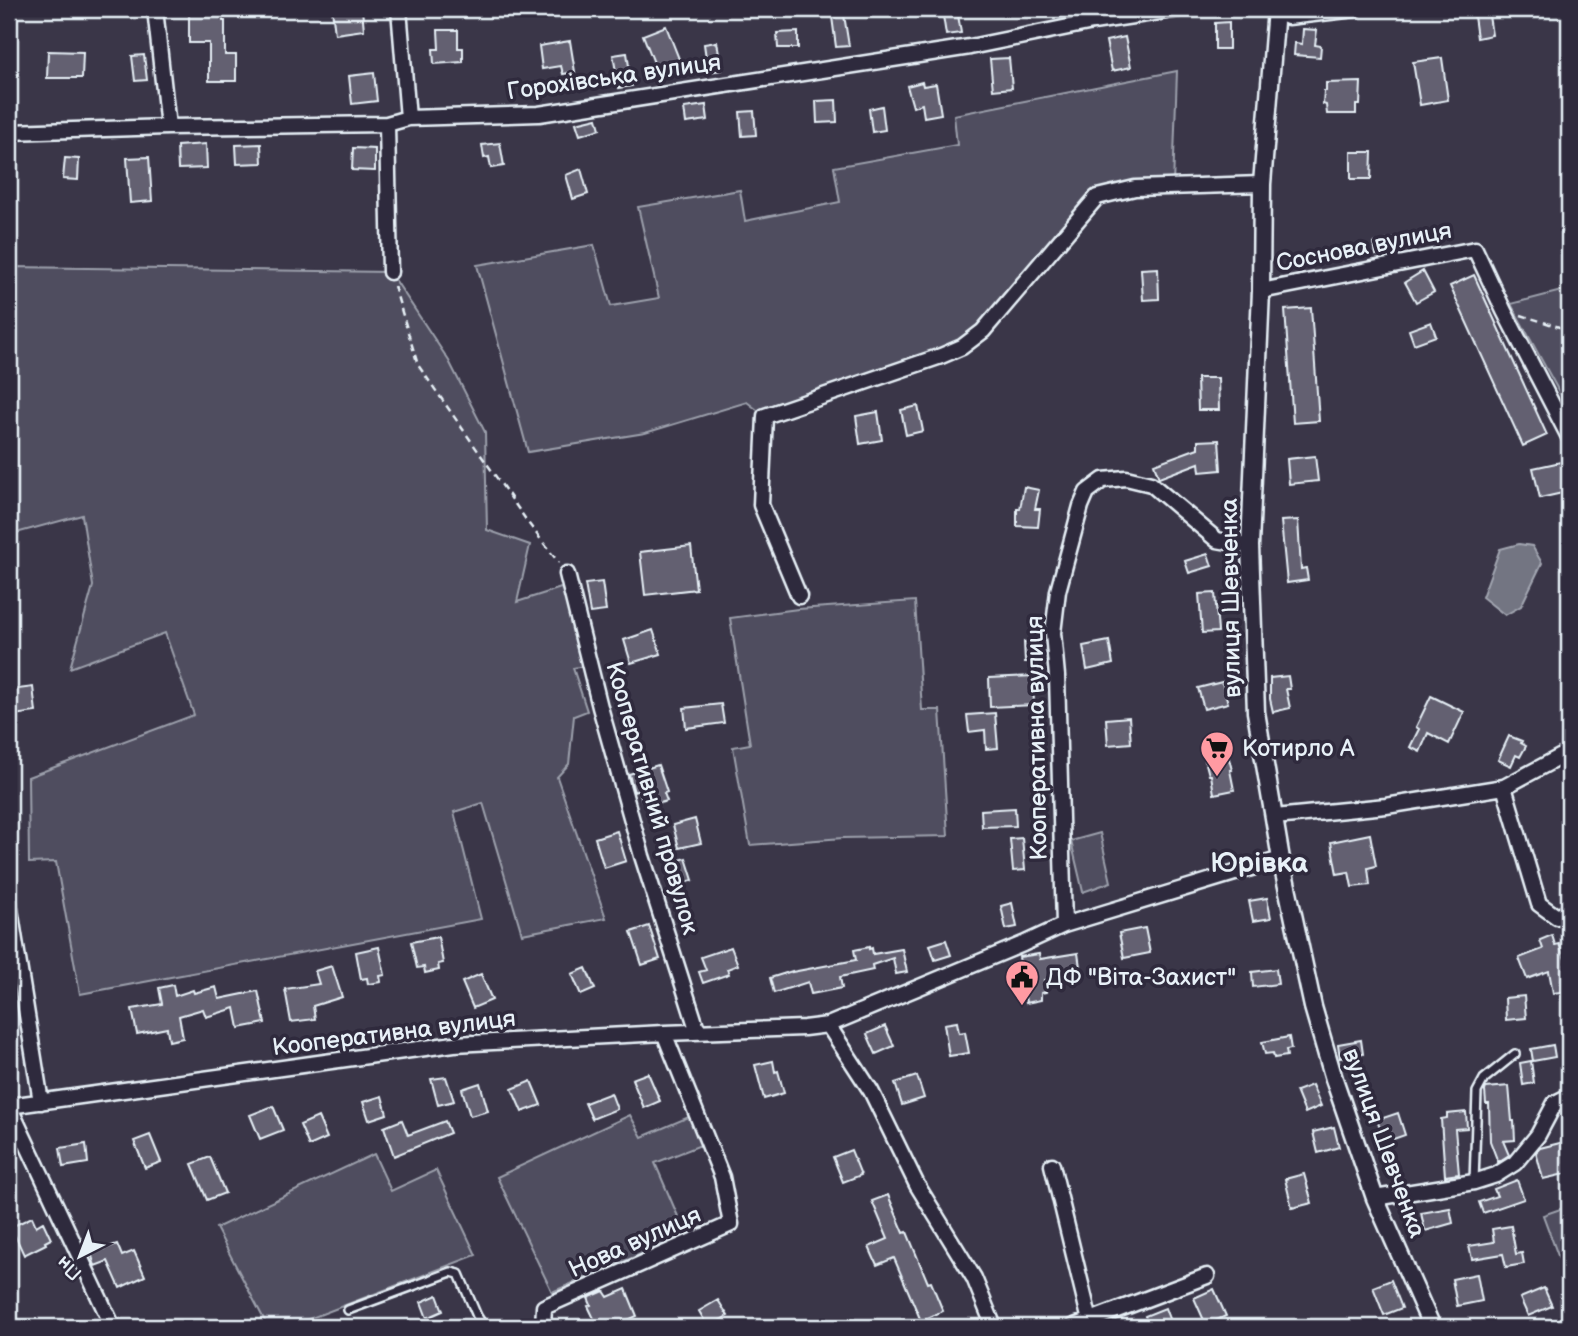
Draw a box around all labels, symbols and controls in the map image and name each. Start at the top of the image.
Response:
street label: Горохівська вулиця [505,48,723,106]
street label: Соснова вулиця [1274,216,1454,278]
street label: вулиця Шевченка [1215,498,1247,698]
street label: Кооперативна вулиця [1020,615,1054,861]
street label: Кооперативний провулок [599,658,705,938]
supermarket icon: Котирло А [1198,729,1236,778]
place label: Котирло А [1242,734,1355,763]
district label: Юрівка [1210,847,1308,880]
public building icon: ДФ "Віта-Захист" [1003,958,1041,1007]
place label: ДФ "Віта-Захист" [1046,963,1236,992]
street label: Кооперативна вулиця [271,1004,517,1062]
street label: вулиця Шевченка [1336,1044,1432,1242]
street label: Нова вулиця [564,1200,706,1284]
north arrow [46,1220,116,1290]
text: Пн [53,1250,87,1285]

